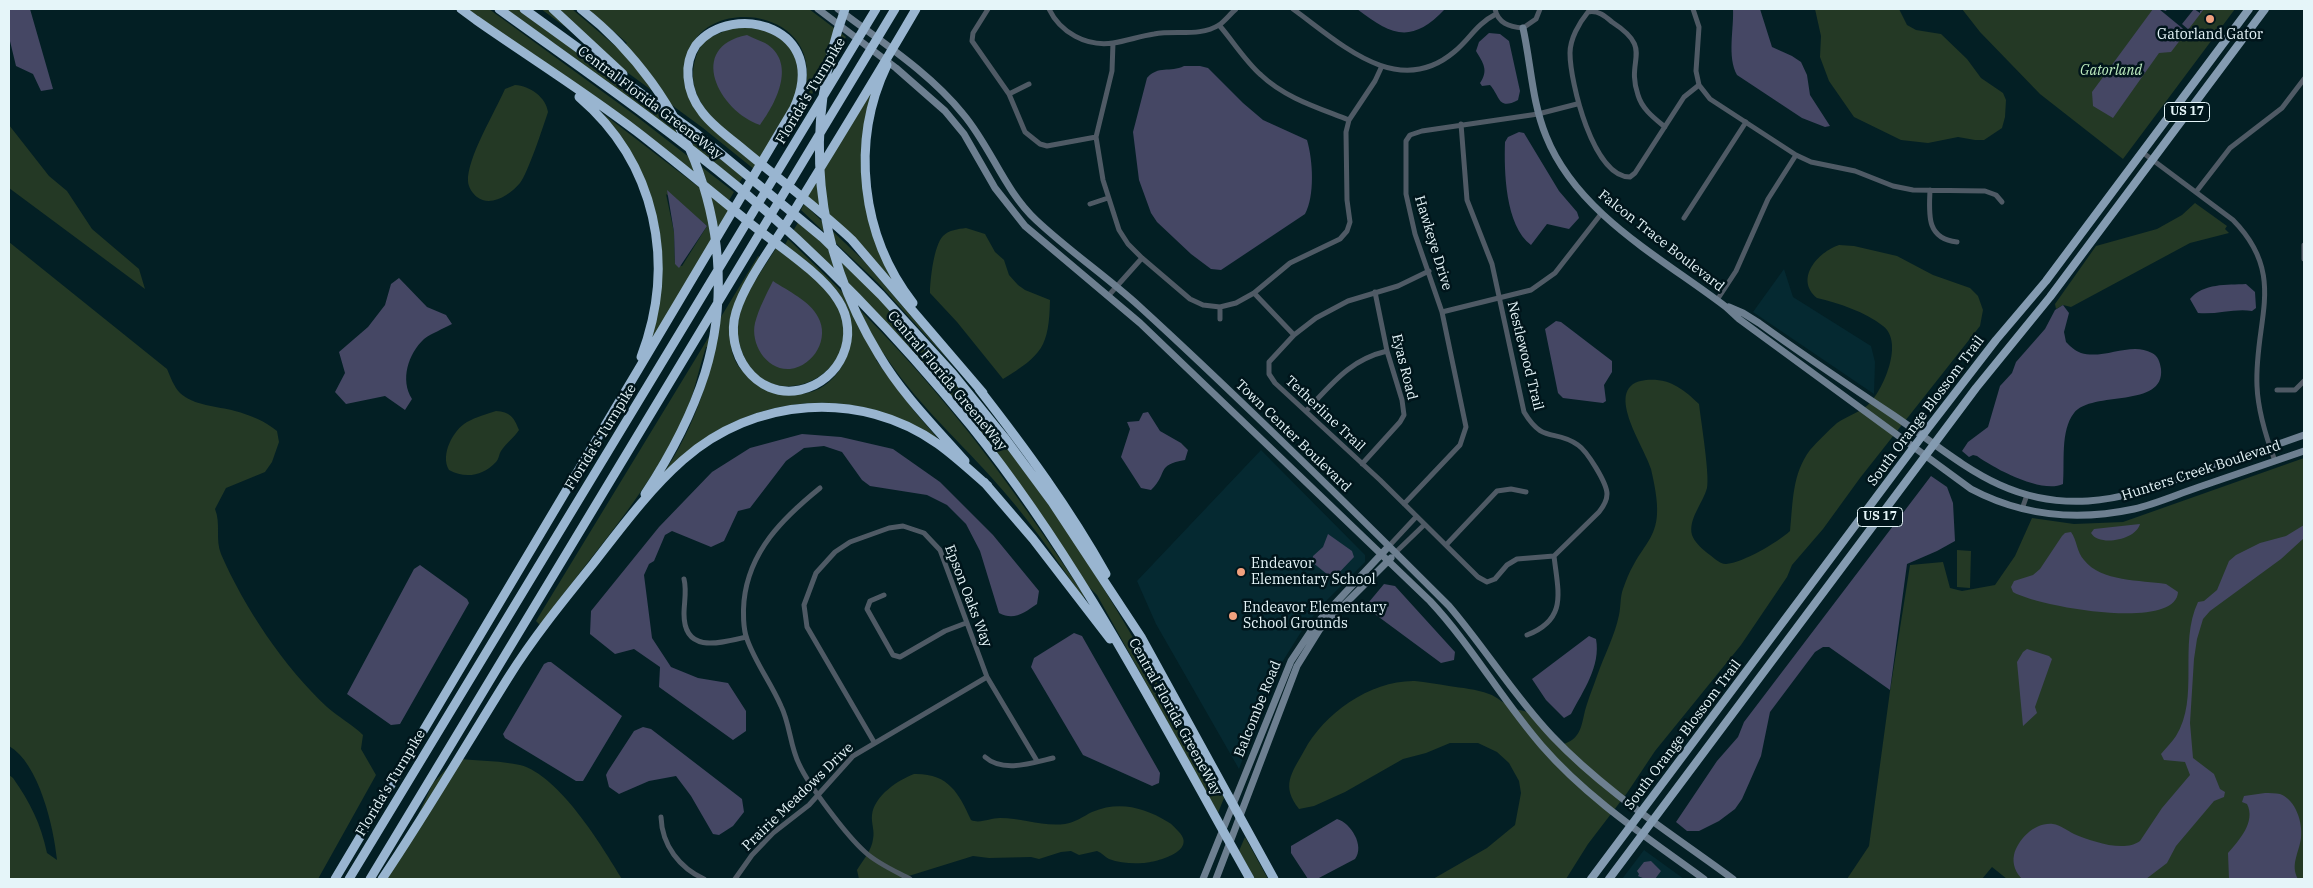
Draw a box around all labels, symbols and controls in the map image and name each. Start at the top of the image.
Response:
marker: Gatorland Gator [2204,13,2216,25]
place label: Gatorland Gator [2157,27,2263,43]
street label: Florida's Turnpike [773,35,849,147]
street label: Central Florida GreeneWay [574,43,726,163]
park label: Gatorland [2080,63,2142,79]
road number: US 17 [2164,102,2210,121]
street label: Falcon Trace Boulevard [1595,187,1727,295]
street label: Hawkeye Drive [1411,194,1455,292]
street label: Nestlewood Trail [1503,300,1547,412]
street label: Central Florida GreeneWay [884,308,1010,454]
street label: Eyas Road [1388,332,1420,402]
street label: South Orange Blossom Trail [1864,333,1988,489]
street label: Tetherline Trail [1282,373,1368,455]
street label: Town Center Boulevard [1232,376,1354,496]
street label: Florida's Turnpike [562,381,640,493]
street label: Hunters Creek Boulevard [2119,437,2283,505]
road number: US 17 [1858,508,1902,526]
street label: Epson Oaks Way [941,543,995,649]
place label: Endeavor Elementary School [1251,556,1376,588]
marker: Endeavor Elementary School [1235,566,1247,578]
place label: Endeavor Elementary School Grounds [1243,600,1386,632]
marker: Endeavor Elementary School Grounds [1227,610,1239,622]
street label: Central Florida GreeneWay [1125,635,1225,799]
street label: South Orange Blossom Trail [1621,657,1745,813]
street label: Balcombe Road [1231,658,1285,760]
street label: Florida's Turnpike [353,727,429,839]
street label: Prairie Meadows Drive [739,739,857,855]

